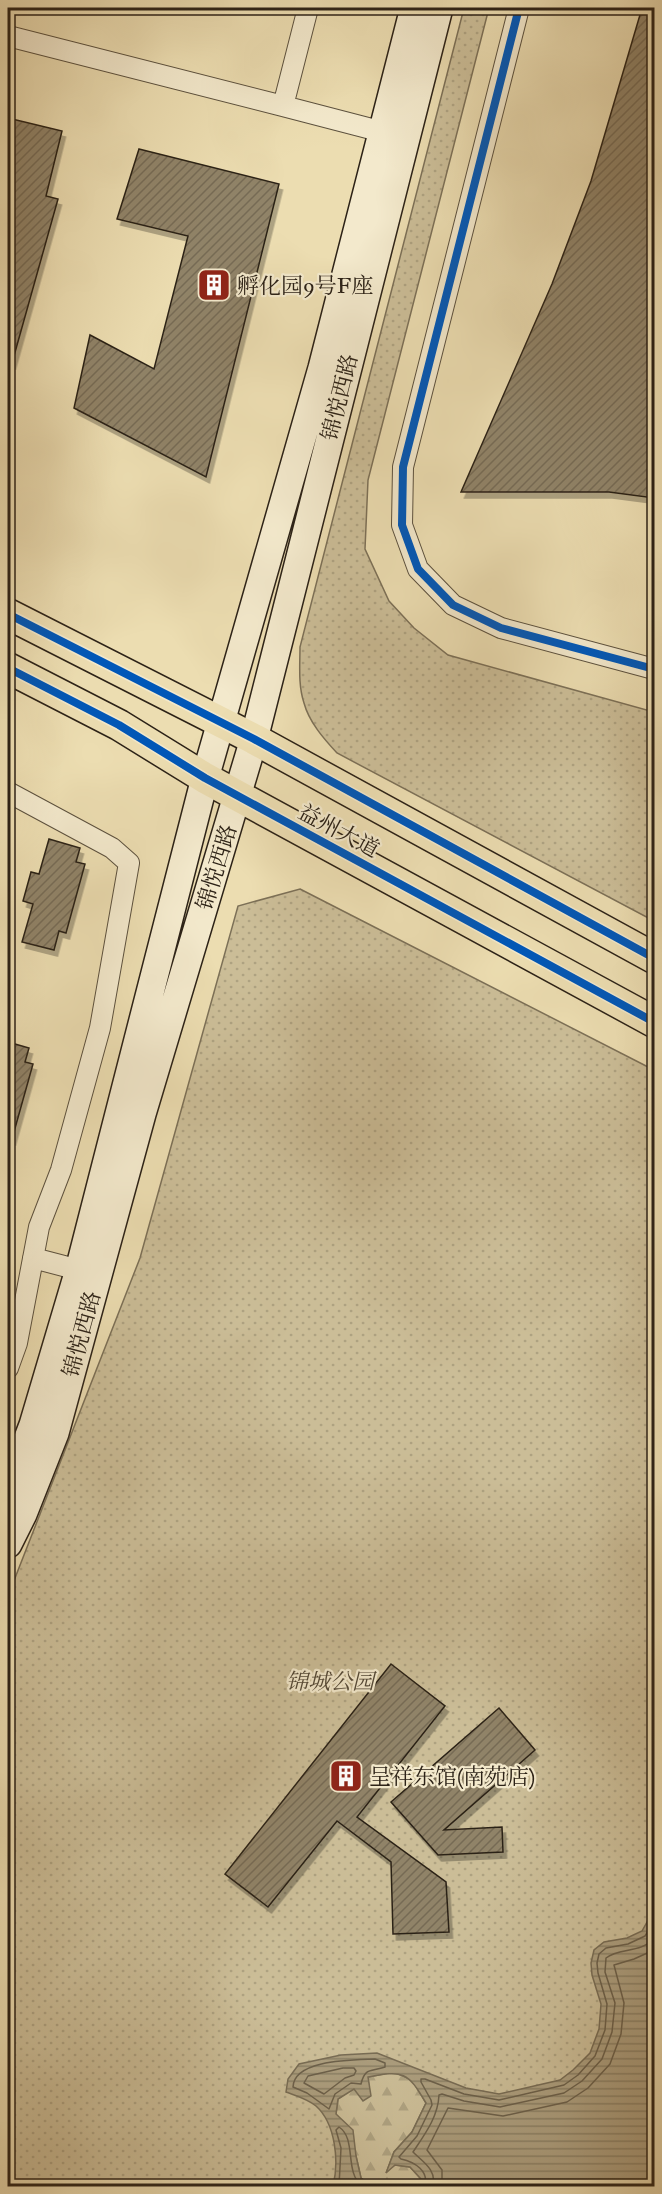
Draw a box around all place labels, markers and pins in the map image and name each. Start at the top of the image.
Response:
building icon: 孵化园9号F座 [196,267,232,303]
place label: 孵化园9号F座 [237,272,373,299]
building icon: 呈祥东馆(南苑店) [328,1758,364,1794]
place label: 呈祥东馆(南苑店) [369,1763,535,1790]

